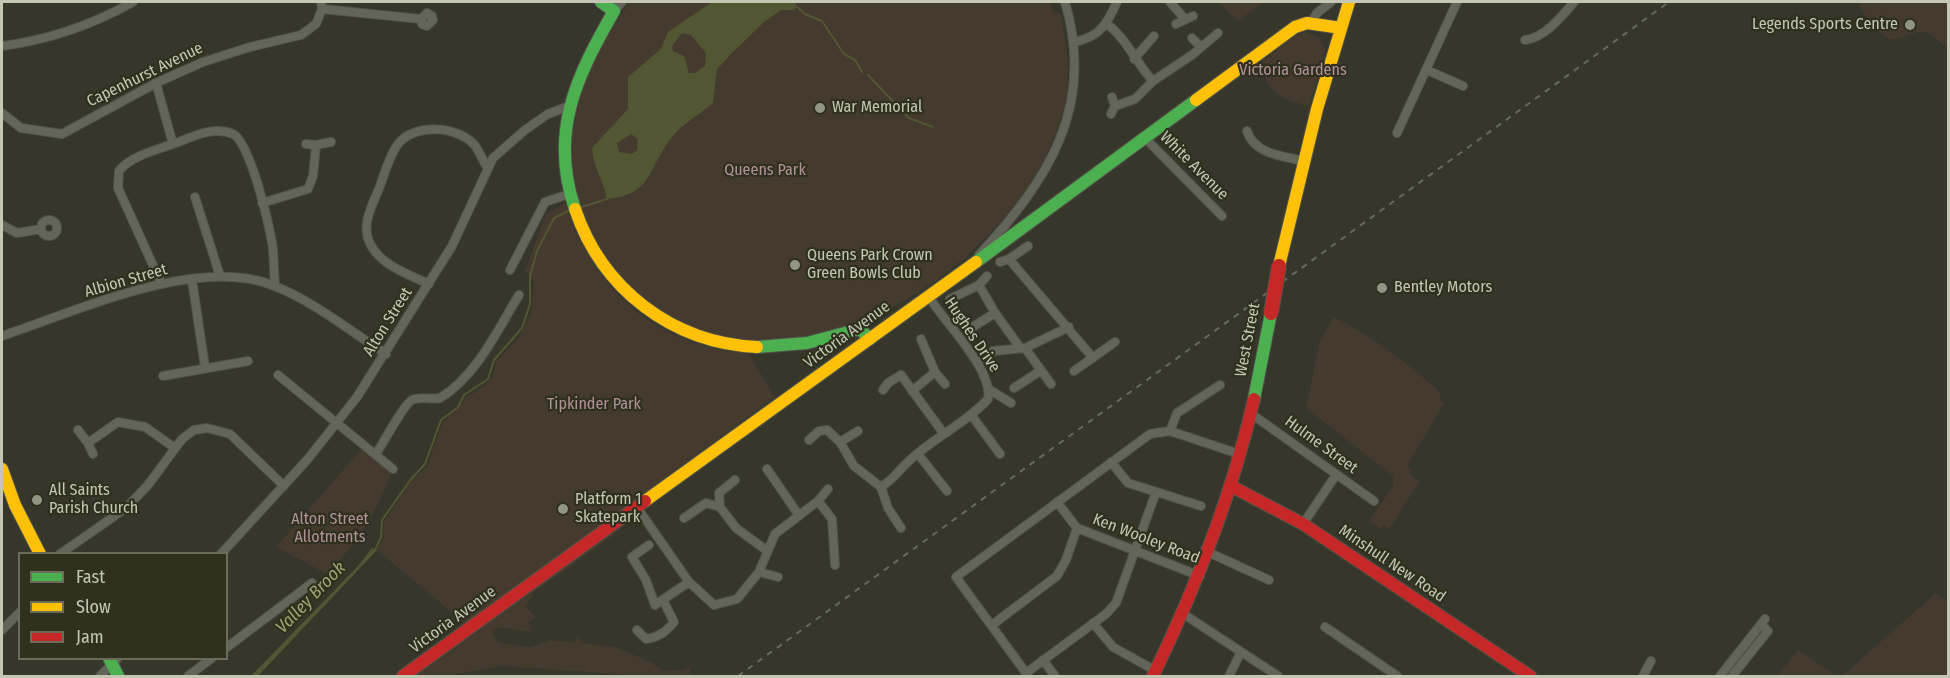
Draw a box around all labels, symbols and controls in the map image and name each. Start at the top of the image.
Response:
place label: Legends Sports Centre [1752,15,1898,35]
marker: Legends Sports Centre [1903,18,1917,32]
street label: Capenhurst Avenue [84,39,206,111]
park label: Victoria Gardens [1239,61,1347,81]
place label: War Memorial [832,98,922,118]
marker: War Memorial [813,101,827,115]
street label: White Avenue [1156,128,1232,204]
park label: Queens Park [724,161,806,181]
place label: Queens Park Crown Green Bowls Club [807,246,933,284]
marker: Queens Park Crown Green Bowls Club [788,258,802,272]
street label: Albion Street [82,260,170,302]
place label: Bentley Motors [1394,278,1492,298]
marker: Bentley Motors [1375,281,1389,295]
street label: Alton Street [359,284,417,360]
street label: Hughes Drive [940,294,1004,376]
street label: Victoria Avenue [800,297,894,373]
street label: West Street [1231,301,1265,379]
park label: Tipkinder Park [547,395,641,415]
street label: Hulme Street [1281,412,1361,478]
place label: All Saints Parish Church [49,481,138,519]
place label: Platform 1 Skatepark [575,490,641,528]
marker: All Saints Parish Church [30,493,44,507]
marker: Platform 1 Skatepark [556,502,570,516]
park label: Alton Street Allotments [291,510,369,548]
street label: Ken Wooley Road [1090,510,1202,568]
street label: Minshull New Road [1335,521,1449,607]
legend [18,552,228,660]
water label: Valley Brook [272,558,350,638]
text: Fast [76,566,105,588]
street label: Victoria Avenue [406,582,500,658]
text: Slow [76,596,111,618]
text: Jam [76,626,104,648]

